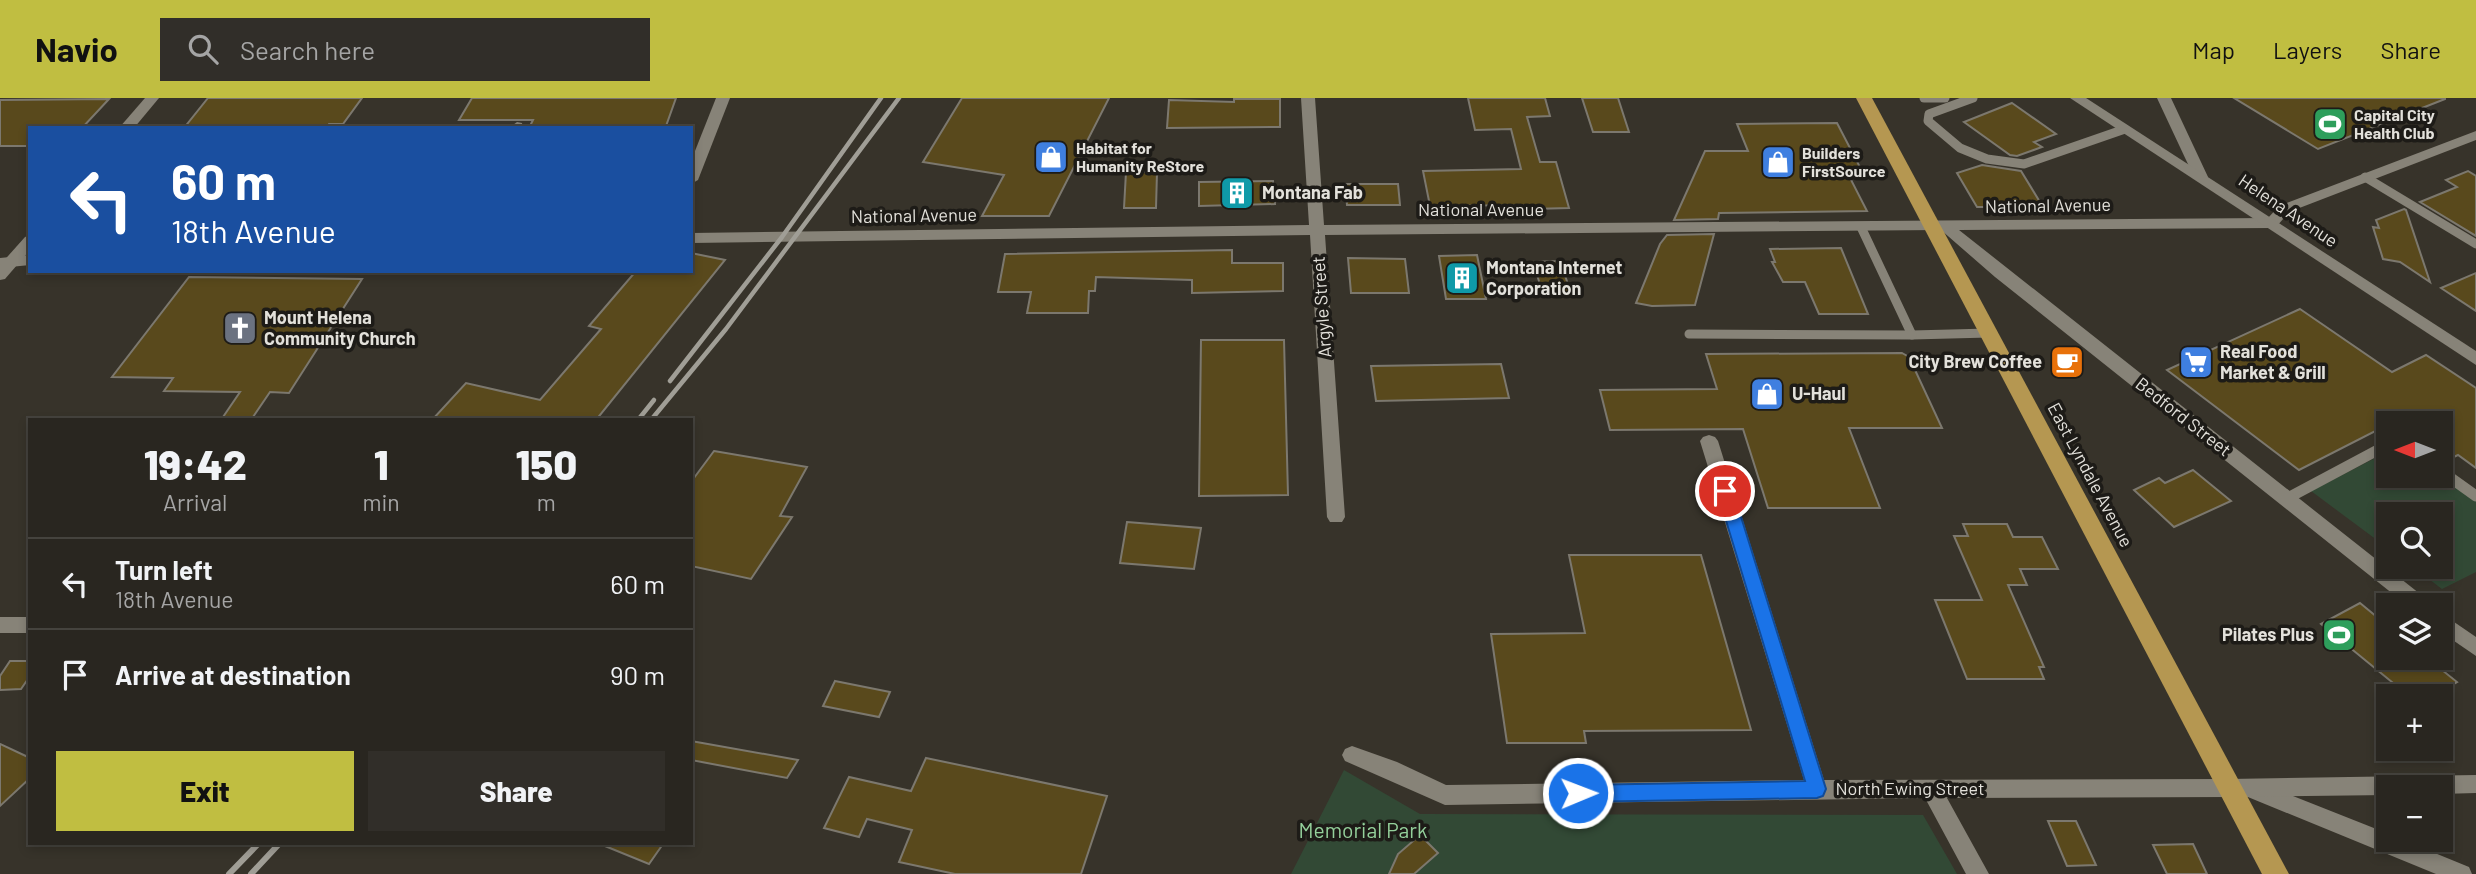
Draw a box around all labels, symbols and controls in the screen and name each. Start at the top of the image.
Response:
search box [160,18,650,81]
text: Navio [35,29,118,69]
icon: search [184,30,222,68]
text: Search here [240,34,375,65]
text: Map [2192,35,2235,64]
text: Layers [2273,35,2342,64]
text: Share [2380,35,2441,64]
sports icon: Capital City Health Club [2311,105,2349,143]
place label: Capital City Health Club [2354,105,2435,142]
shop icon: Habitat for Humanity ReStore [1032,138,1070,176]
place label: Habitat for Humanity ReStore [1076,138,1205,175]
shop icon: Builders FirstSource [1759,143,1797,181]
place label: Builders FirstSource [1802,143,1886,180]
text: 60 m [171,151,276,210]
icon: left [56,154,147,245]
street label: Helena Avenue [2235,169,2342,251]
building icon: Montana Fab [1218,174,1256,212]
place label: Montana Fab [1262,181,1363,203]
street label: National Avenue [1985,193,2111,217]
street label: National Avenue [1418,198,1544,220]
street label: National Avenue [851,203,977,227]
text: 18th Avenue [171,211,336,249]
street label: Argyle Street [1306,256,1336,359]
place label: Montana Internet Corporation [1486,256,1622,299]
building icon: Montana Internet Corporation [1443,259,1481,297]
place label: Mount Helena Community Church [264,306,416,349]
church icon: Mount Helena Community Church [221,309,259,347]
place label: Real Food Market & Grill [2220,340,2326,383]
cafe icon: City Brew Coffee [2048,343,2086,381]
supermarket icon: Real Food Market & Grill [2177,343,2215,381]
place label: City Brew Coffee [1908,350,2042,372]
street label: Bedford Street [2131,372,2236,460]
shop icon: U-Haul [1748,375,1786,413]
place label: U-Haul [1792,382,1846,404]
street label: East Lyndale Avenue [2044,399,2138,550]
north arrow [2376,411,2454,488]
map controls [2376,411,2453,852]
text: 19:42 [144,438,247,488]
text: 1 [374,438,389,488]
text: 150 [515,438,577,488]
pin [1695,461,1755,521]
icon: arrive [1706,472,1744,510]
text: Arrival [163,488,227,516]
text: min [362,488,400,516]
text: m [537,488,556,516]
button: search [2376,502,2453,579]
text: Turn left [115,554,213,585]
icon: left [56,565,94,603]
text: 60 m [610,568,665,599]
text: 18th Avenue [115,585,234,613]
button: layers [2376,593,2453,670]
sports icon: Pilates Plus [2320,616,2358,654]
place label: Pilates Plus [2222,623,2314,645]
icon: arrive [56,656,94,694]
text: Arrive at destination [115,659,351,690]
text: 90 m [610,659,665,690]
button: + [2376,684,2453,761]
button: Exit [56,751,354,831]
button: Share [368,751,665,831]
position arrow [1541,756,1615,830]
button: − [2376,775,2453,852]
street label: North Ewing Street [1835,777,1985,799]
park label: Memorial Park [1299,817,1427,842]

